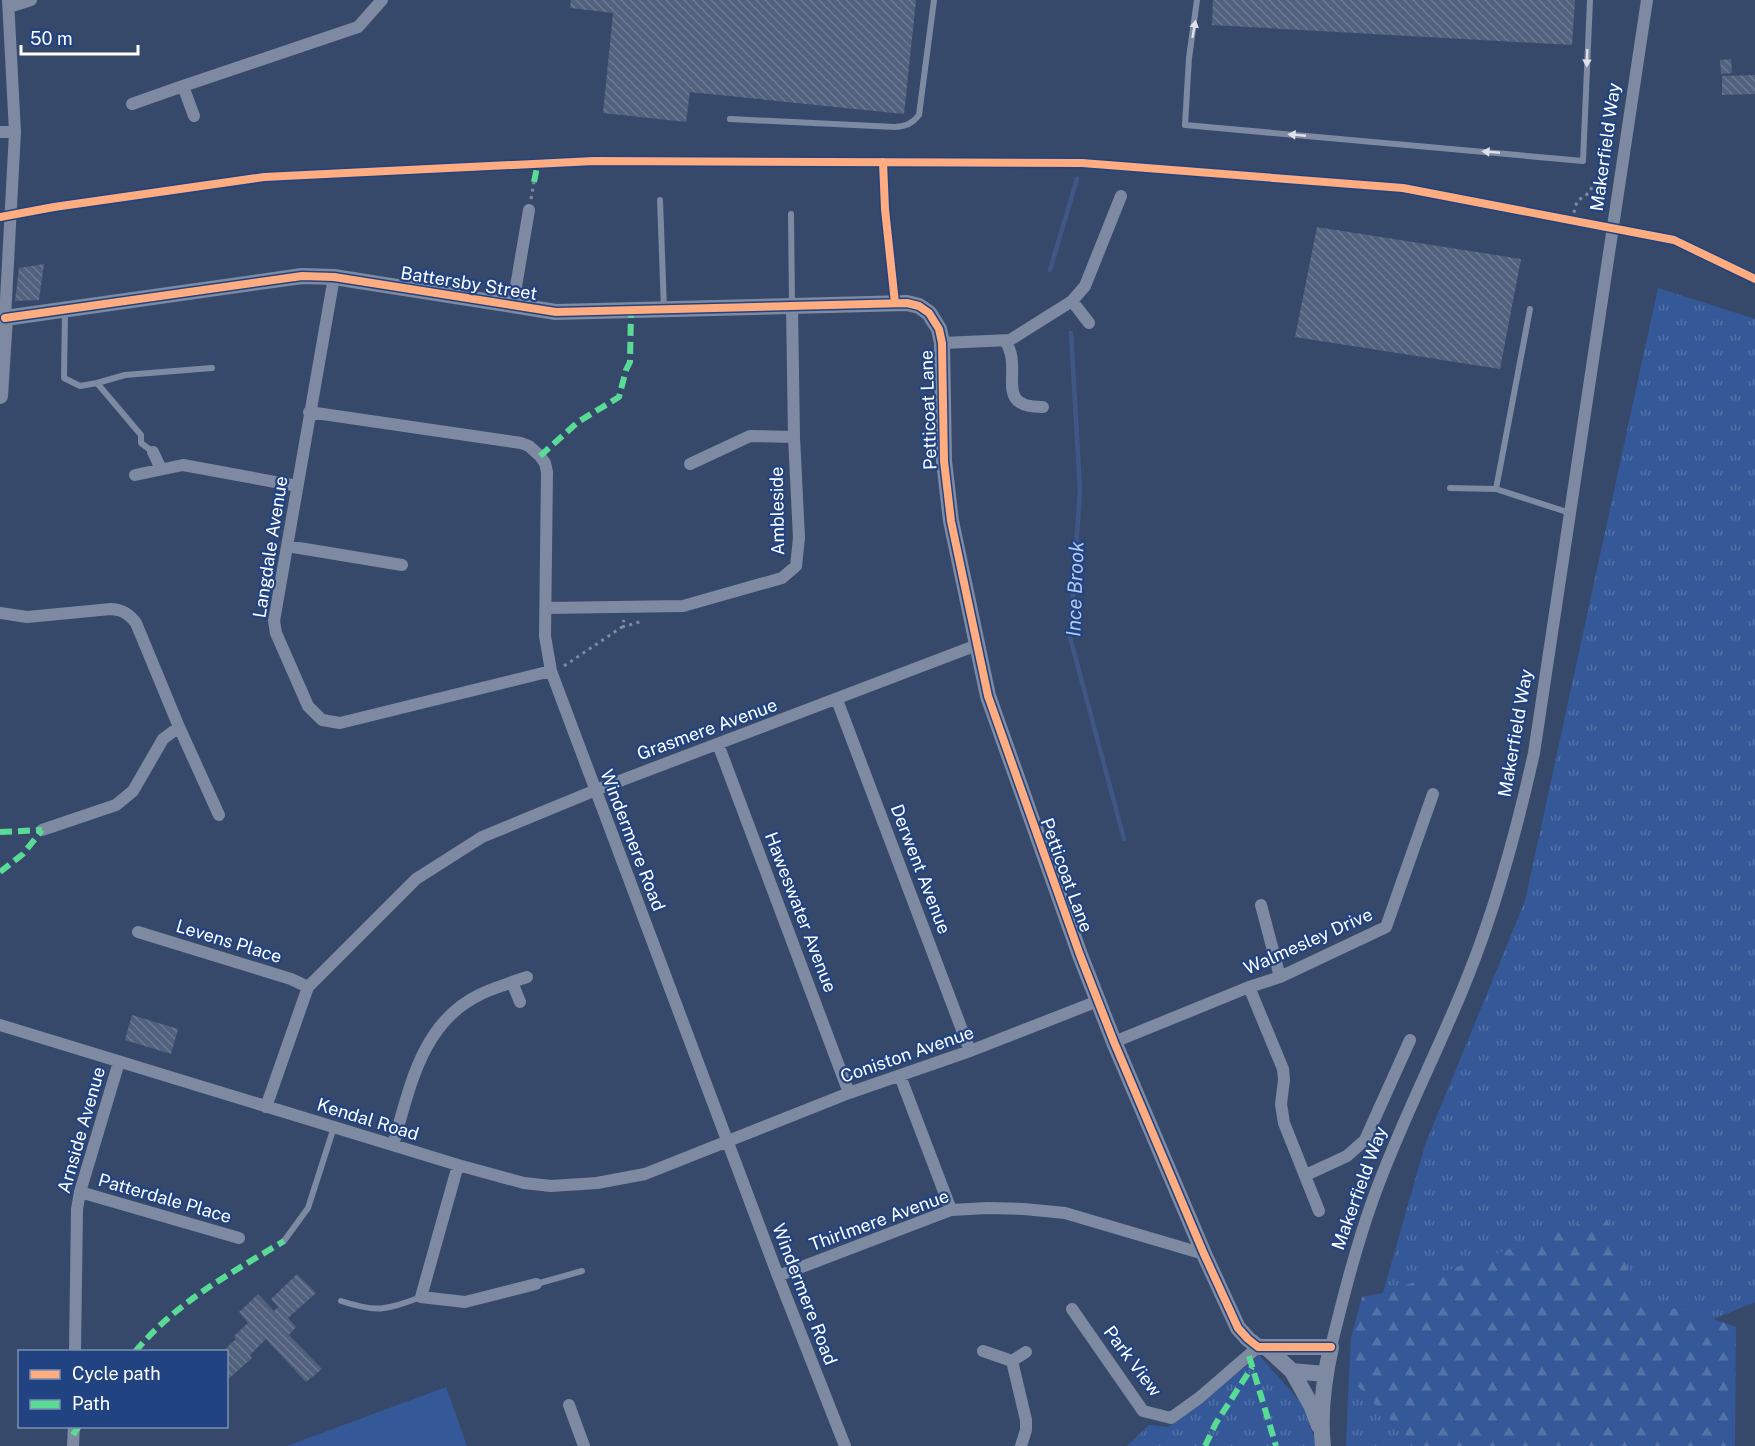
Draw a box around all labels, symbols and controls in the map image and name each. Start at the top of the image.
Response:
scale bar [21,18,138,56]
one-way arrow [1190,19,1199,38]
text: 50 m [30,28,73,49]
one-way arrow [1583,49,1592,68]
street label: Makerfield Way [1586,81,1624,213]
one-way arrow [1287,130,1306,140]
one-way arrow [1481,147,1500,157]
street label: Battersby Street [399,262,539,304]
street label: Petticoat Lane [915,350,941,470]
street label: Ambleside [766,466,788,556]
street label: Langdale Avenue [248,475,292,619]
water label: Ince Brook [1061,541,1089,637]
street label: Makerfield Way [1493,667,1537,799]
street label: Grasmere Avenue [634,694,780,764]
street label: Windermere Road [596,766,670,914]
street label: Derwent Avenue [887,801,955,937]
street label: Petticoat Lane [1037,815,1097,935]
street label: Haweswater Avenue [761,829,841,995]
street label: Walmesley Drive [1240,903,1376,979]
street label: Levens Place [174,915,284,967]
street label: Coniston Avenue [837,1021,977,1087]
street label: Arnside Avenue [53,1064,109,1196]
street label: Kendal Road [314,1094,422,1144]
street label: Makerfield Way [1327,1123,1391,1253]
street label: Patterdale Place [96,1169,234,1227]
street label: Thirlmere Avenue [806,1185,952,1255]
street label: Windermere Road [768,1220,842,1368]
street label: Park View [1100,1322,1166,1400]
legend [18,1350,228,1428]
text: Cycle path [72,1363,161,1384]
text: Path [72,1393,110,1414]

